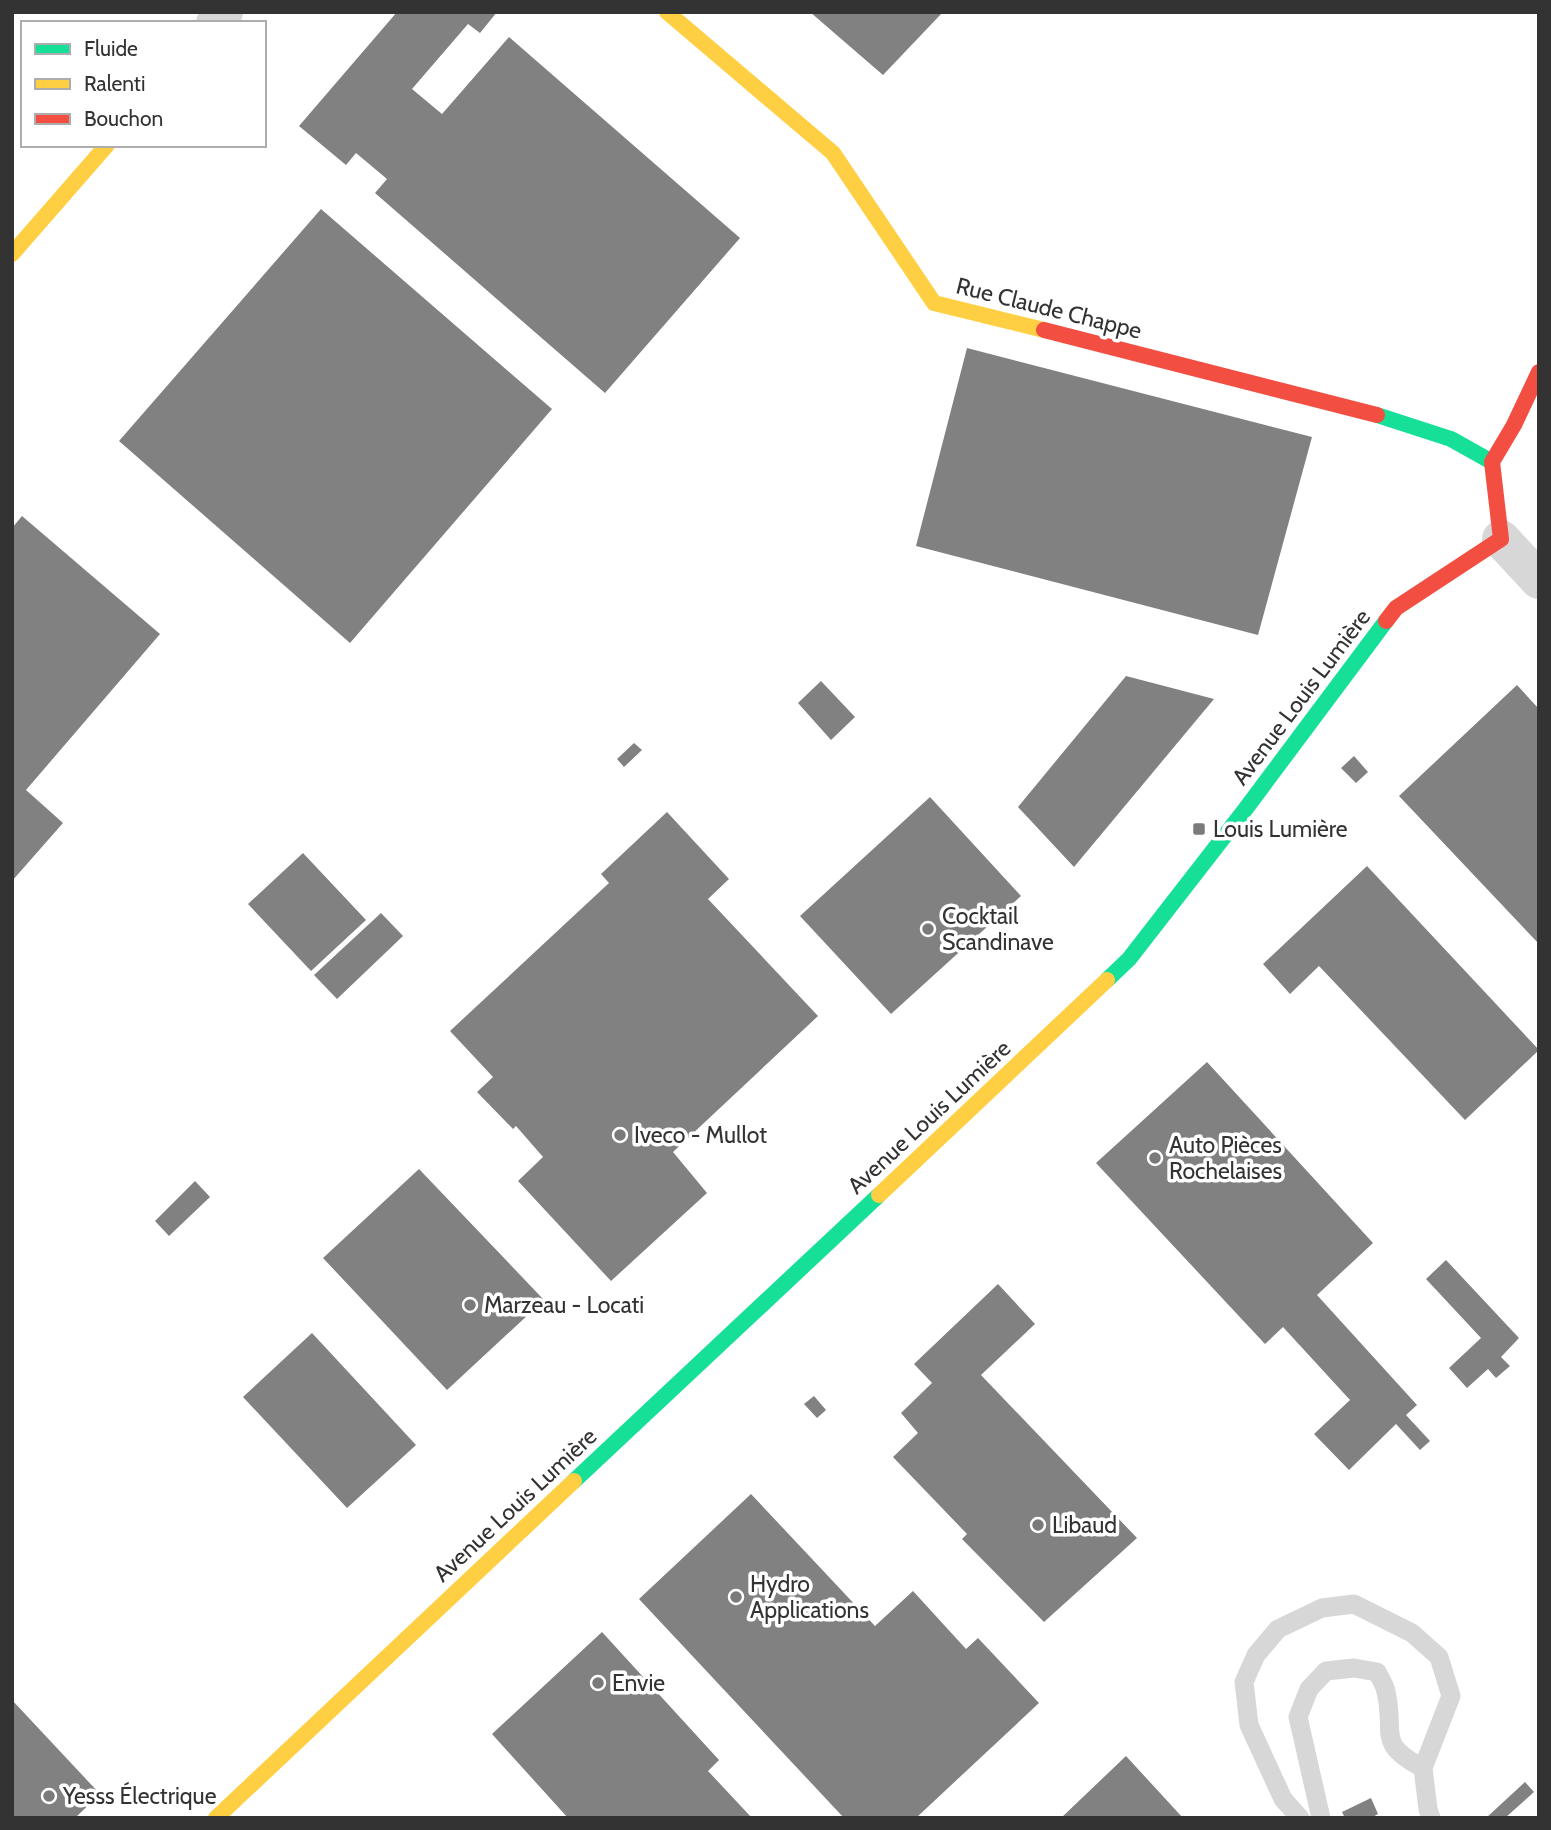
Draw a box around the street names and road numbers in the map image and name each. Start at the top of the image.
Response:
street label: Rue Claude Chappe [953,271,1145,345]
street label: Avenue Louis Lumière [1226,603,1376,790]
street label: Avenue Louis Lumière [842,1034,1016,1200]
street label: Avenue Louis Lumière [428,1422,602,1588]

